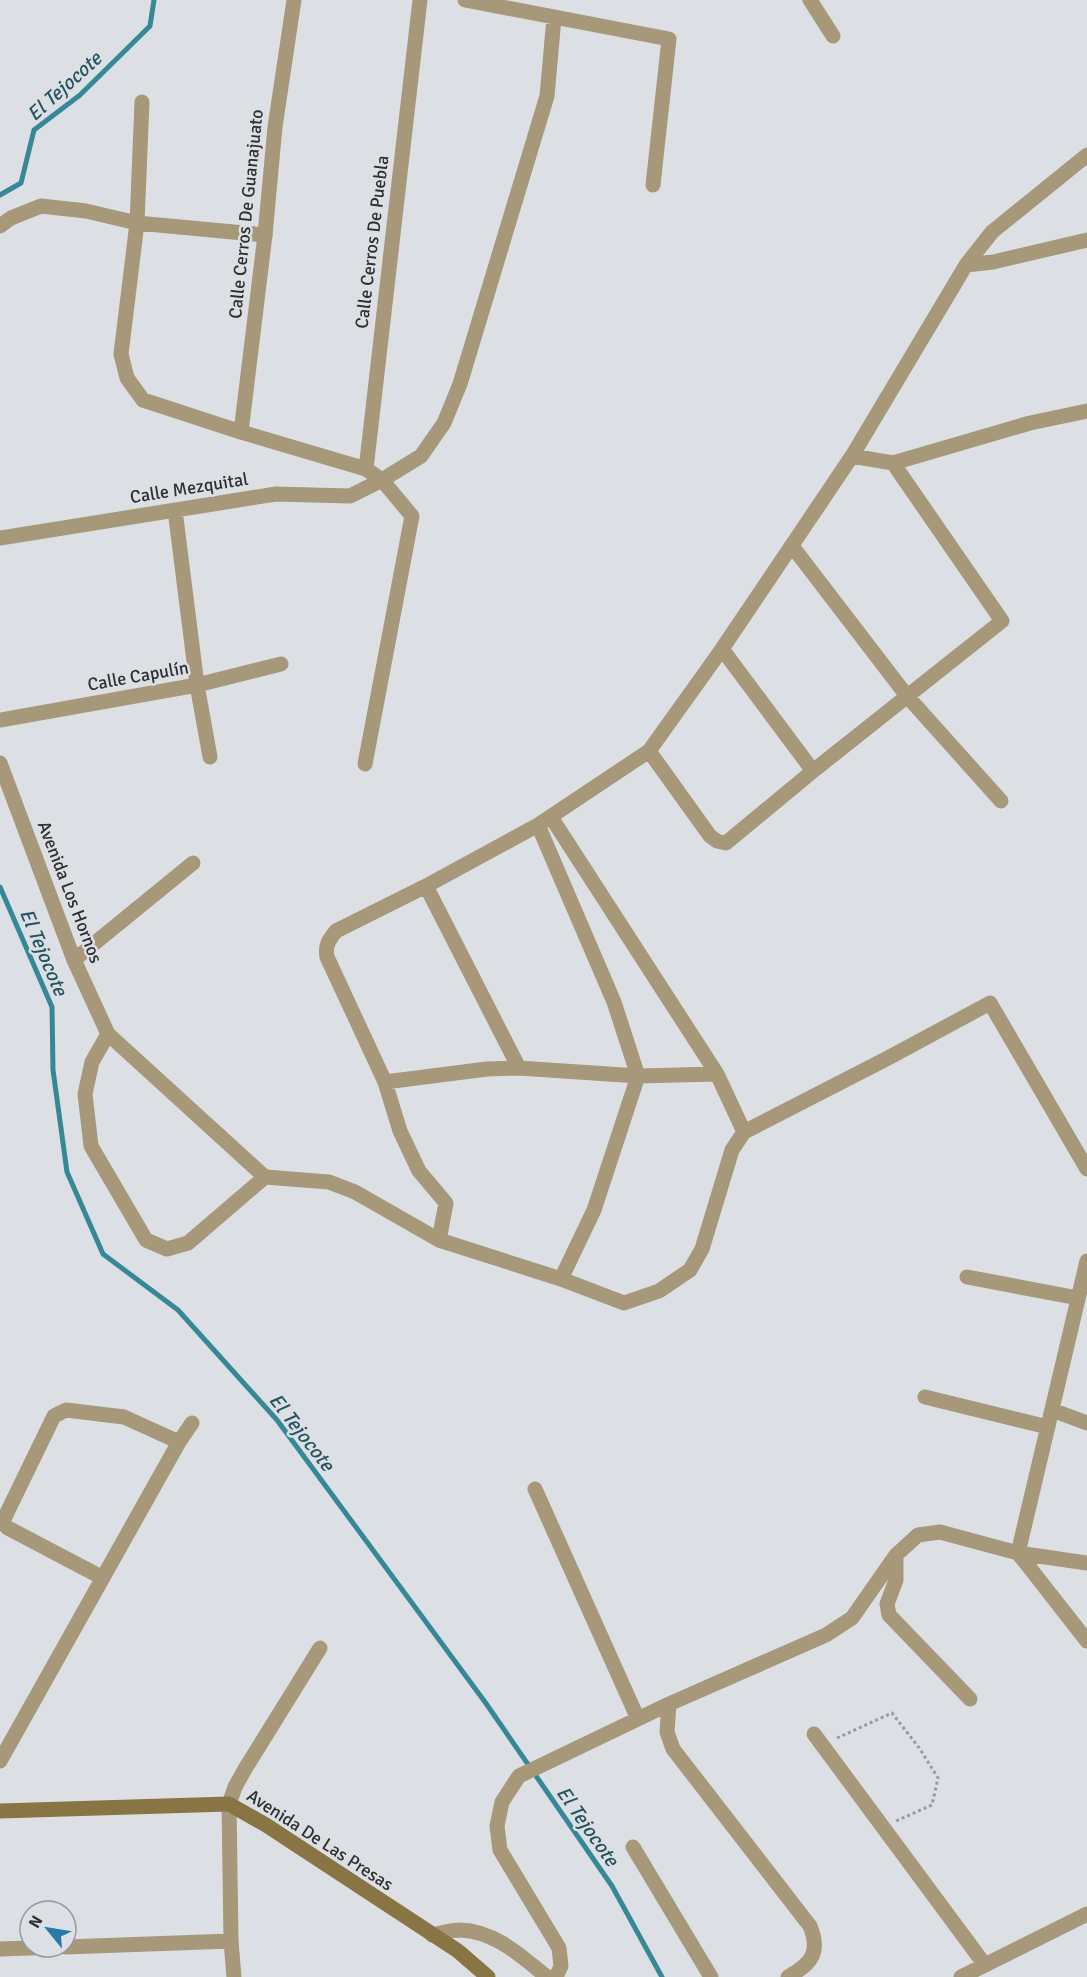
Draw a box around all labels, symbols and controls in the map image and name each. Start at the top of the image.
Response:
water label: El Tejocote [22,46,108,126]
street label: Calle Cerros De Guanajuato [224,108,268,320]
street label: Calle Cerros De Puebla [350,154,394,330]
street label: Calle Mezquital [128,468,250,508]
street label: Calle Capulín [86,656,190,696]
street label: Avenida Los Hornos [33,818,107,966]
water label: El Tejocote [14,905,73,1000]
water label: El Tejocote [263,1388,340,1477]
water label: El Tejocote [551,1781,625,1872]
street label: Avenida De Las Presas [243,1785,397,1896]
north arrow [18,1899,78,1959]
text: N [24,1912,47,1932]

